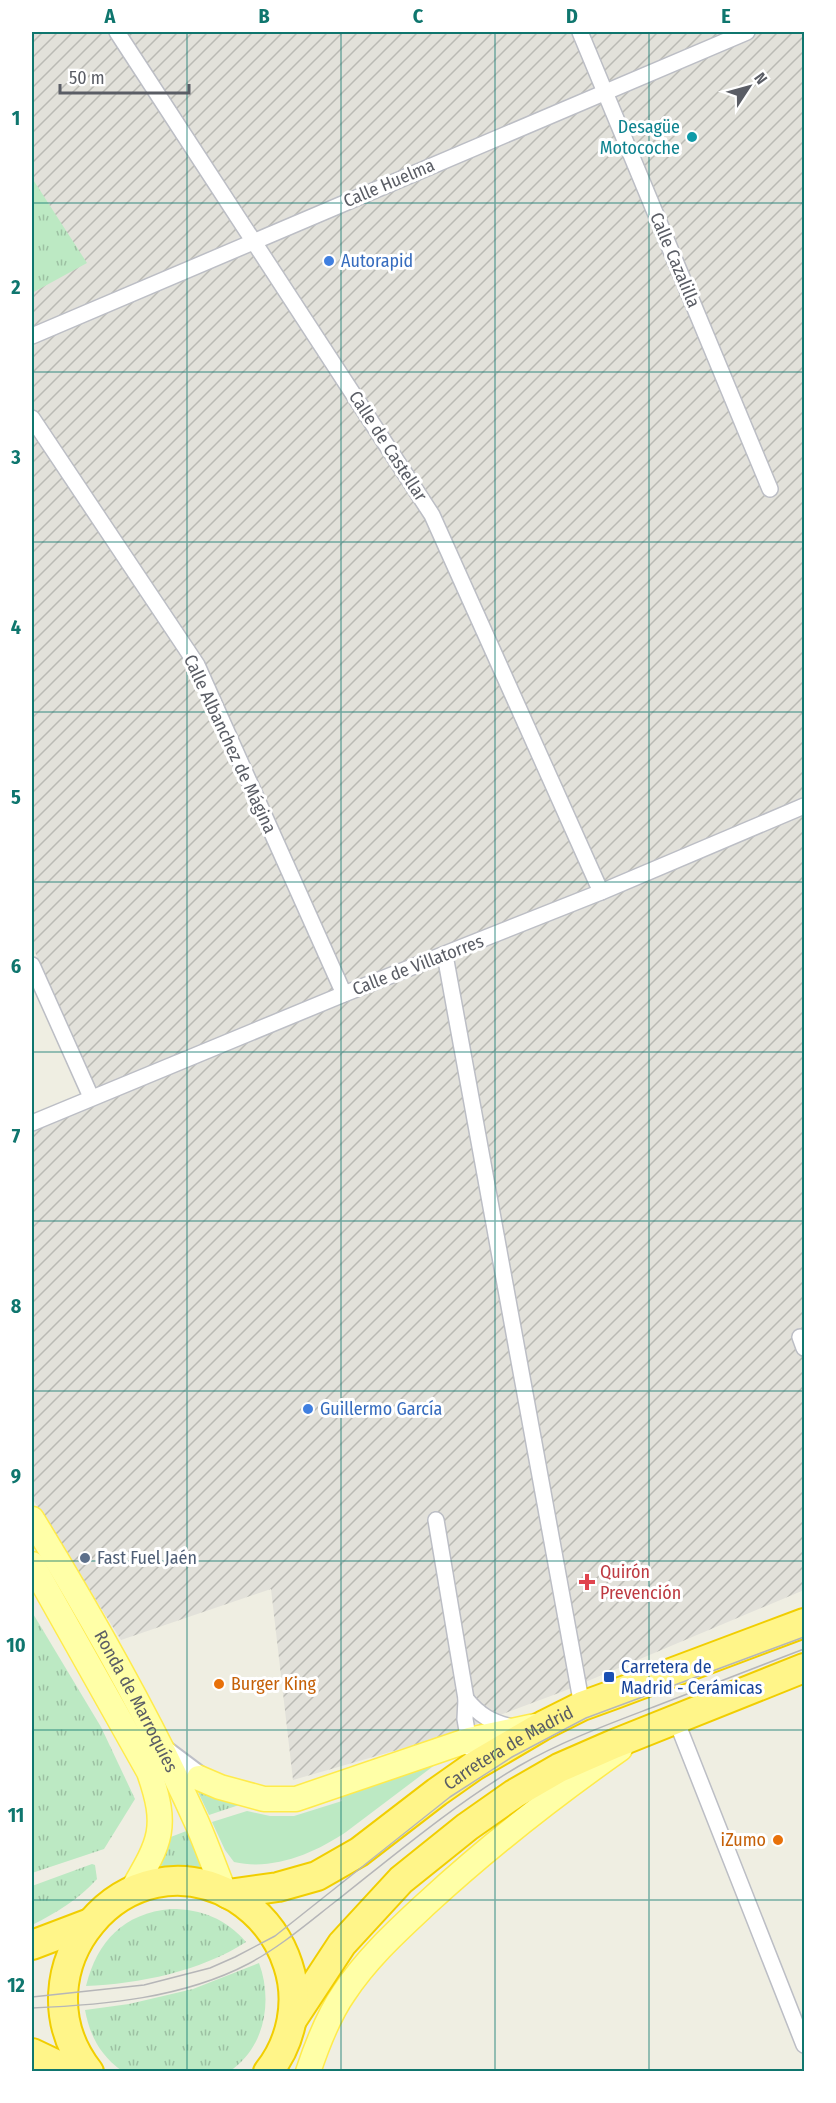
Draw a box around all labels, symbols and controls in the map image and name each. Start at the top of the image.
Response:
text: A [104,4,117,28]
text: B [258,4,270,28]
text: C [413,4,424,28]
text: D [566,4,578,28]
text: E [721,4,731,28]
scale bar [60,57,189,95]
north arrow [719,57,779,117]
text: 50 m [69,67,105,89]
text: N [750,69,771,88]
text: 1 [12,106,20,130]
place label: Desagüe Motocoche [600,116,680,159]
marker: Desagüe Motocoche [685,130,699,144]
street label: Calle Huelma [340,154,438,212]
street label: Calle Cazalilla [645,209,705,311]
place label: Autorapid [341,250,413,272]
marker: Autorapid [322,254,336,268]
text: 2 [10,275,21,299]
street label: Calle de Castellar [344,387,432,506]
text: 3 [10,445,21,469]
text: 4 [11,615,21,639]
street label: Calle Albanchez de Mágina [179,651,281,837]
text: 5 [11,785,21,809]
street label: Calle de Villatorres [349,930,487,1000]
text: 6 [11,954,21,978]
text: 7 [12,1124,21,1148]
text: 8 [11,1294,22,1318]
place label: Guillermo García [320,1398,443,1420]
marker: Guillermo García [301,1402,315,1416]
text: 9 [11,1464,21,1488]
place label: Fast Fuel Jaén [97,1547,197,1569]
marker: Fast Fuel Jaén [78,1551,92,1565]
place label: Quirón Prevención [600,1561,681,1604]
marker: Quirón Prevención [578,1573,596,1591]
street label: Ronda de Marroquíes [89,1626,183,1776]
text: 10 [6,1633,26,1657]
place label: Carretera de Madrid - Cerámicas [621,1656,763,1699]
marker: Carretera de Madrid - Cerámicas [602,1670,616,1684]
place label: Burger King [231,1673,316,1695]
marker: Burger King [212,1677,226,1691]
street label: Carretera de Madrid [440,1701,577,1795]
text: 11 [8,1803,24,1827]
place label: iZumo [721,1829,766,1851]
marker: iZumo [771,1833,785,1847]
text: 12 [7,1973,25,1997]

